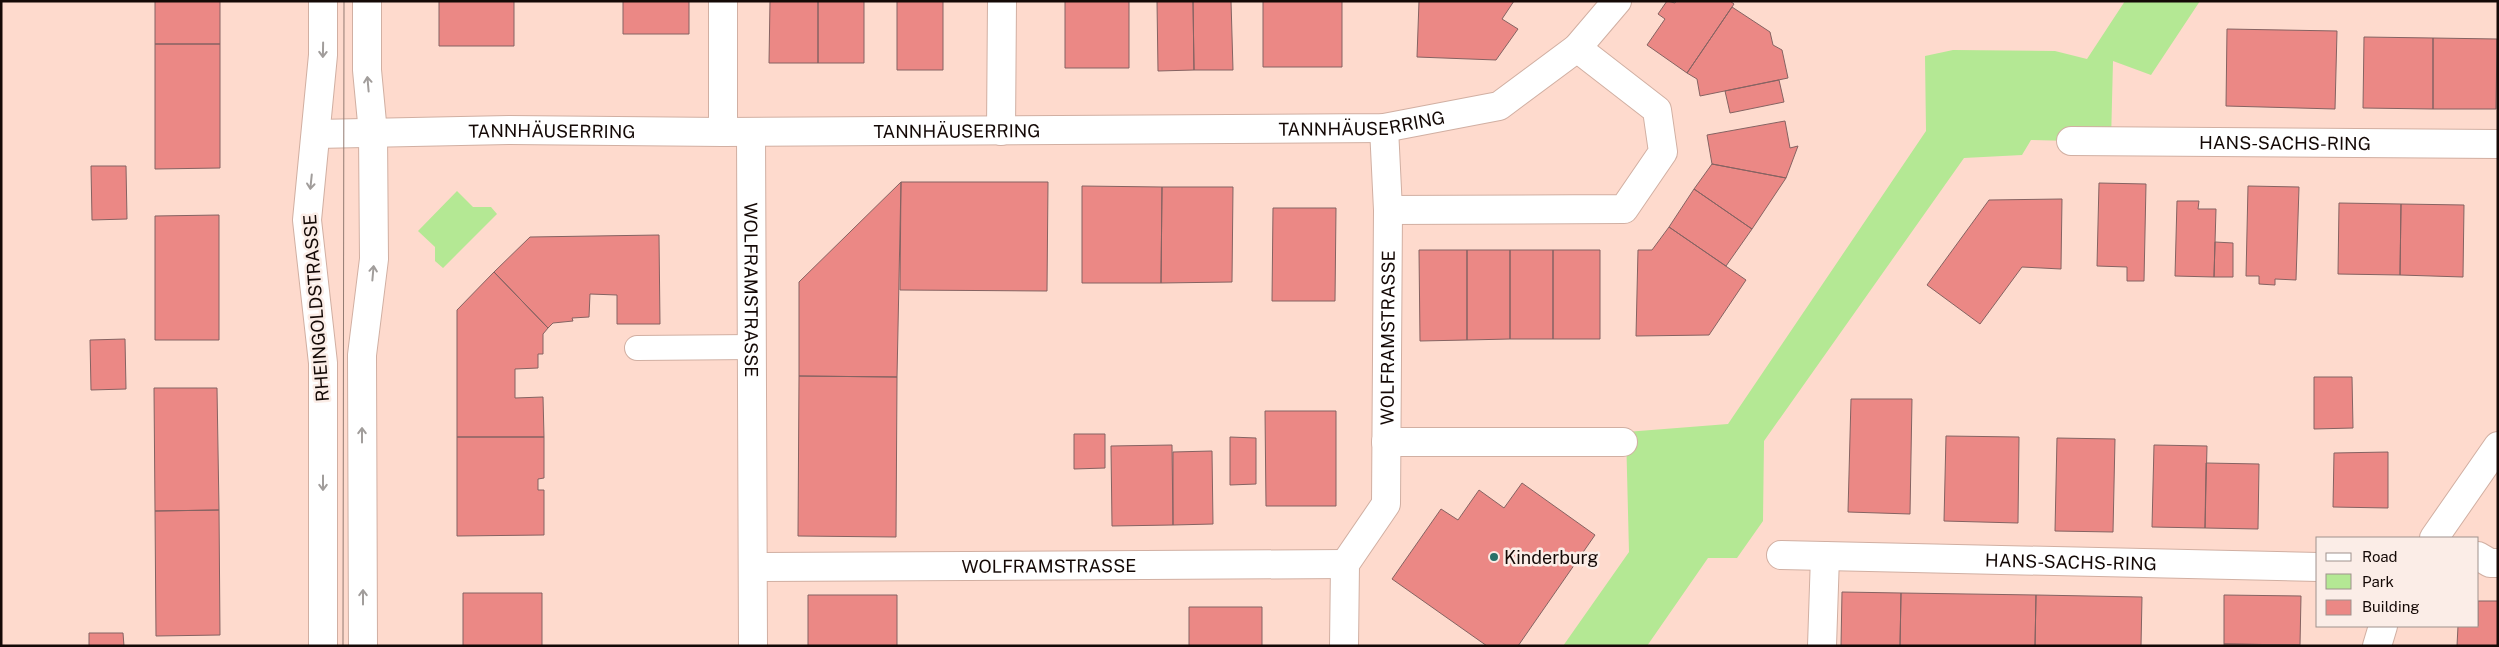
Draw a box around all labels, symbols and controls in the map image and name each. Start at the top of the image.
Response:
one-way arrow [318,42,328,58]
one-way arrow [364,77,373,93]
street label: TANNHÄUSERRING [1278,106,1446,139]
street label: TANNHÄUSERRING [468,119,636,142]
street label: TANNHÄUSERRING [873,119,1041,142]
street label: HANS-SACHS-RING [2199,131,2371,154]
one-way arrow [306,174,316,190]
street label: WOLFRAMSTRASSE [741,203,762,377]
street label: RHEINGOLDSTRASSE [299,214,333,402]
street label: WOLFRAMSTRASSE [1376,250,1398,425]
one-way arrow [368,265,377,281]
one-way arrow [357,427,367,443]
one-way arrow [318,475,328,491]
legend [2316,537,2479,627]
place label: Kinderburg [1504,547,1598,568]
text: Road [2362,548,2398,565]
street label: HANS-SACHS-RING [1985,549,2157,574]
marker: Kinderburg [1488,551,1500,563]
street label: WOLFRAMSTRASSE [962,555,1136,576]
text: Park [2362,573,2394,590]
one-way arrow [358,589,368,606]
text: Building [2362,598,2420,615]

